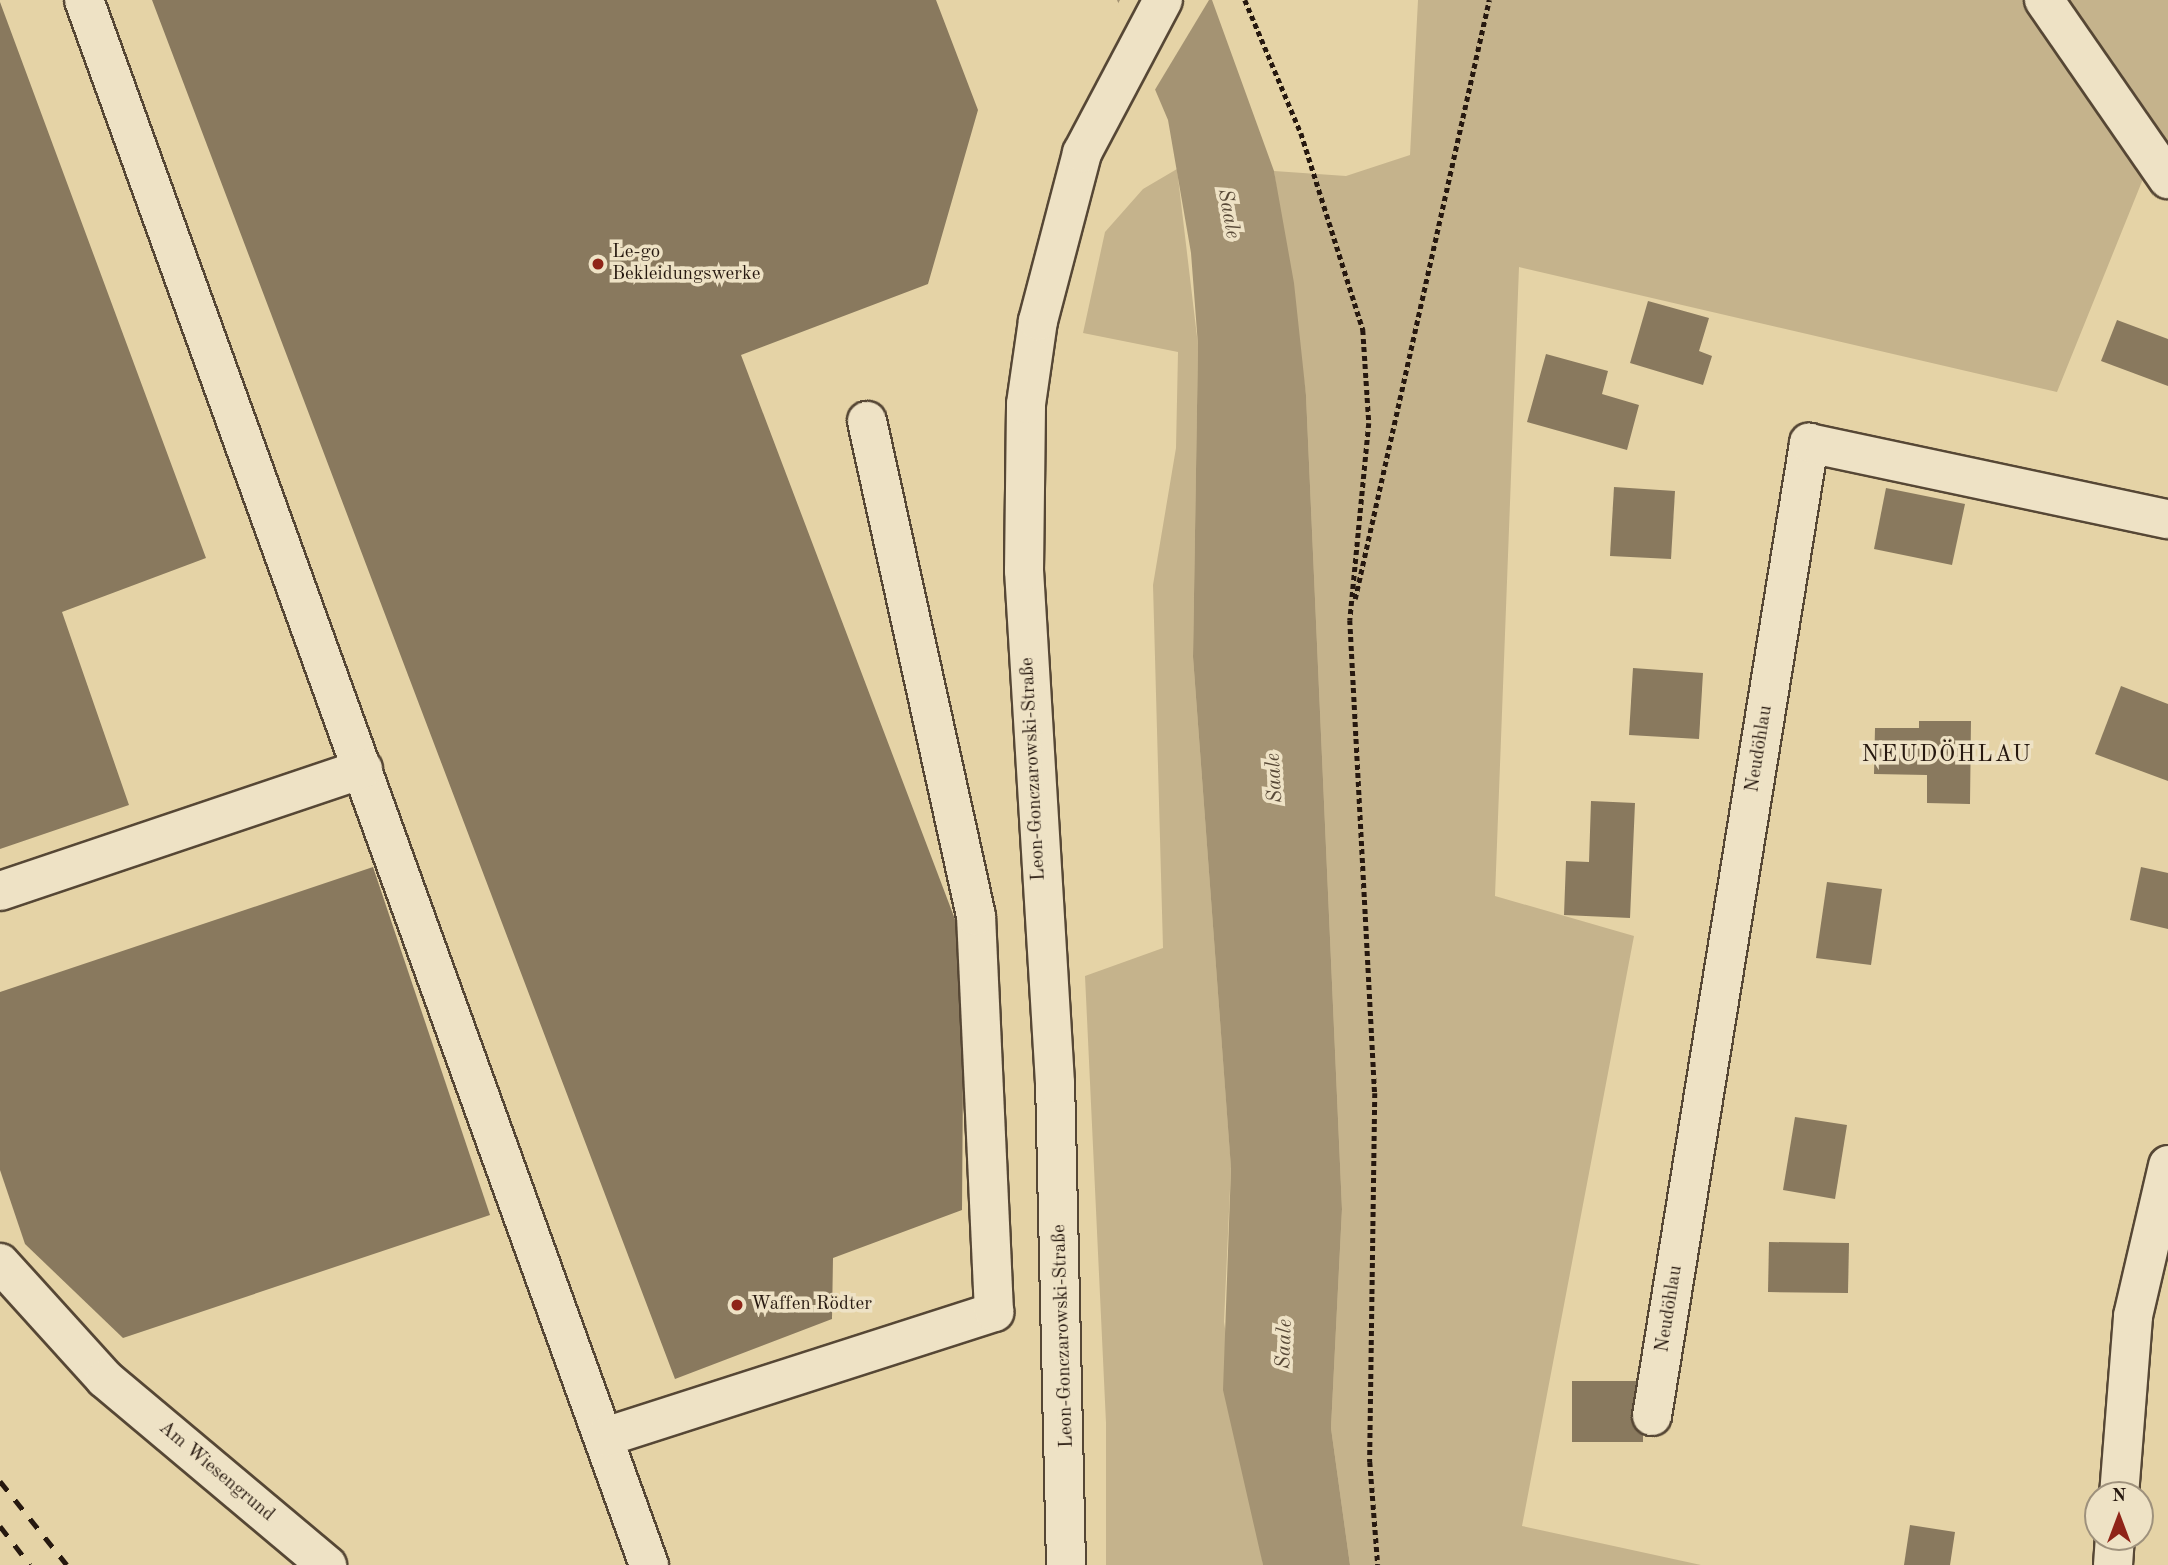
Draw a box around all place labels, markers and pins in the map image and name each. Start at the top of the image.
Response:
place label: Le-go Bekleidungswerke [612,242,761,286]
marker: Le-go Bekleidungswerke [590,256,606,272]
place label: Waffen Rödter [751,1294,872,1316]
marker: Waffen Rödter [729,1297,745,1313]

